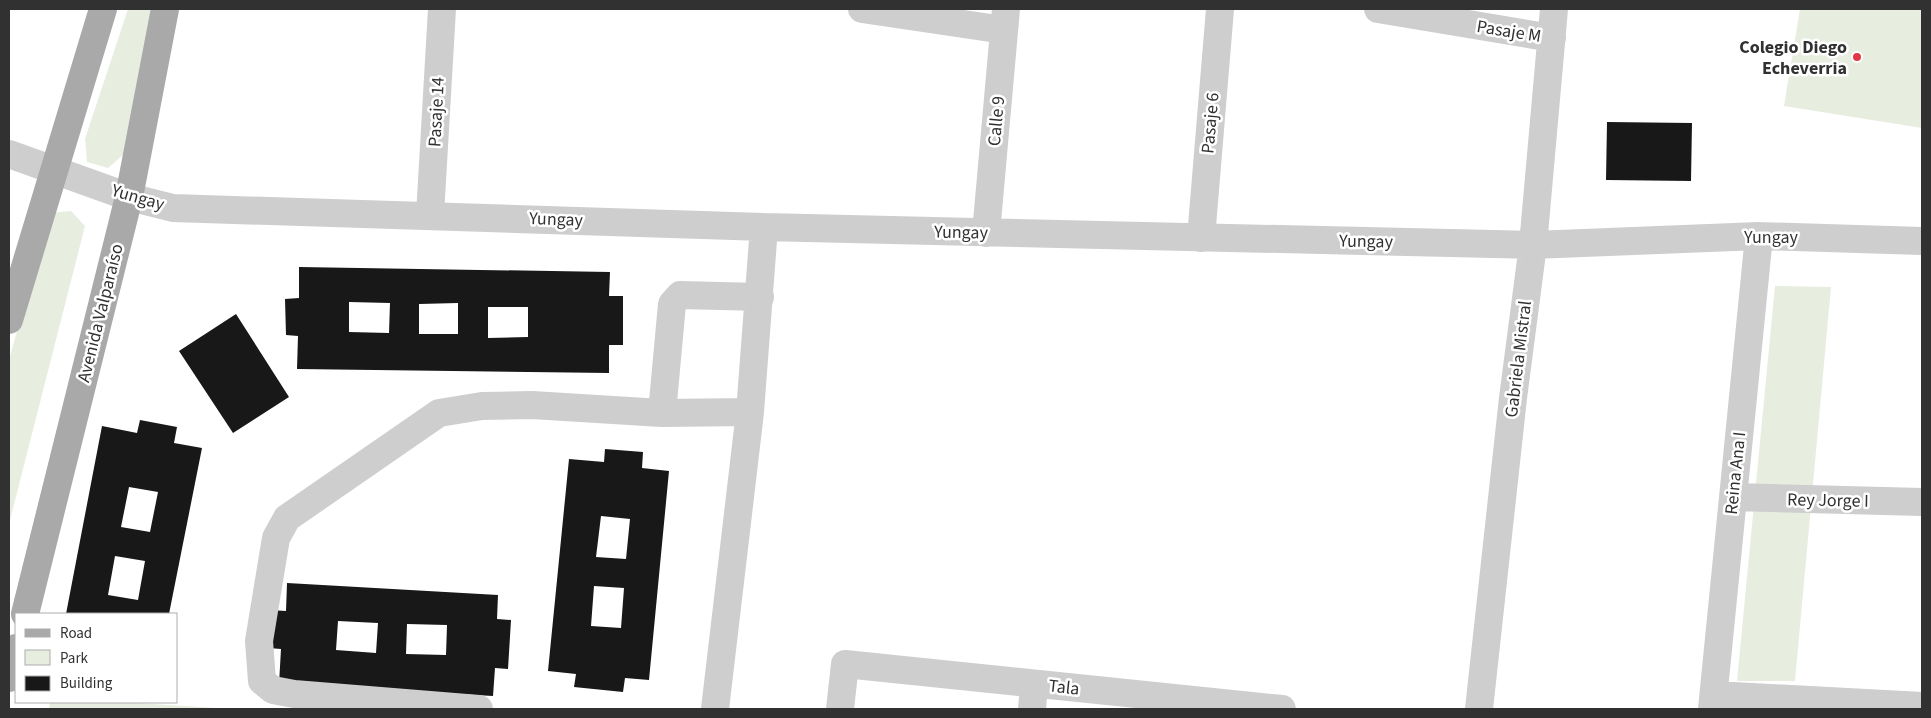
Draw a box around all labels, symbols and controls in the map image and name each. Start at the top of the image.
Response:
street label: Pasaje M [1475,14,1543,49]
place label: Colegio Diego Echeverria [1739,35,1847,81]
marker: Colegio Diego Echeverria [1851,51,1863,63]
street label: Pasaje 14 [422,76,451,148]
street label: Pasaje 6 [1195,92,1226,155]
street label: Calle 9 [982,95,1011,147]
street label: Yungay [108,178,168,217]
street label: Yungay [528,206,584,233]
street label: Yungay [933,220,989,245]
street label: Yungay [1743,225,1799,250]
street label: Yungay [1338,229,1394,254]
street label: Avenida Valparaíso [71,241,130,385]
street label: Gabriela Mistral [1499,299,1538,419]
street label: Reina Ana I [1719,430,1752,516]
street label: Rey Jorge I [1787,487,1869,514]
legend [15,613,178,703]
text: Road [60,623,92,644]
text: Park [60,648,89,669]
text: Building [60,673,113,694]
street label: Tala [1047,673,1081,702]

